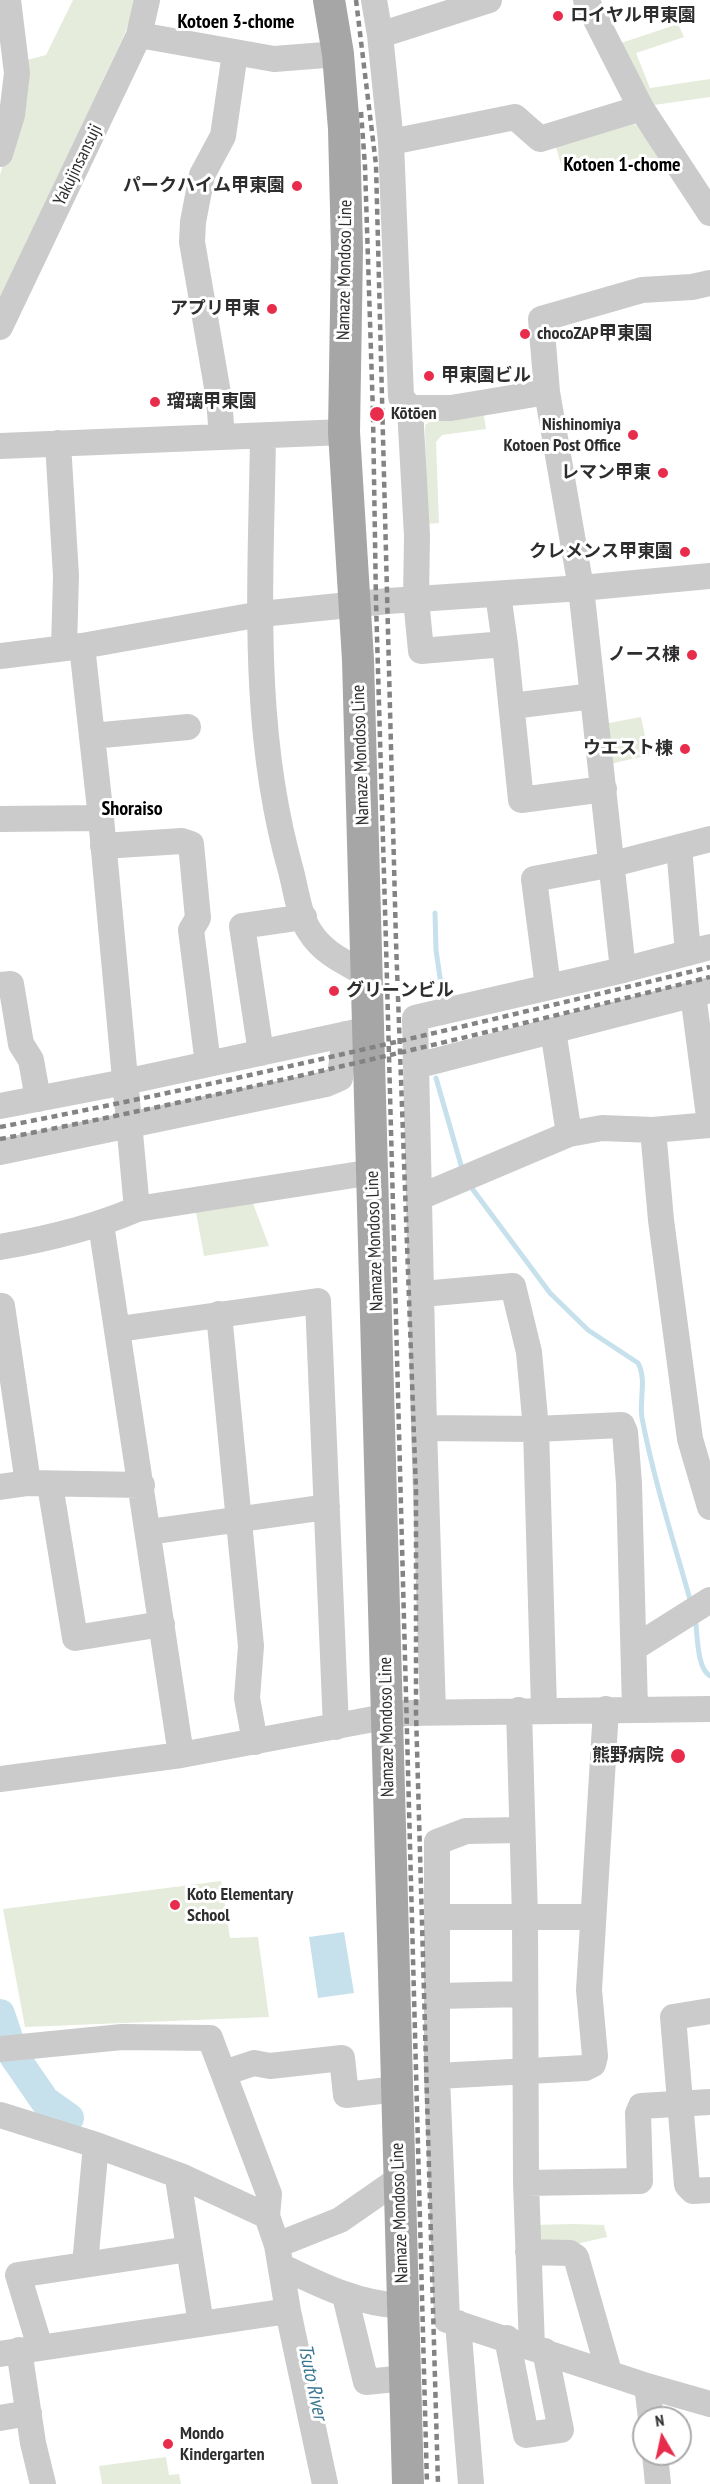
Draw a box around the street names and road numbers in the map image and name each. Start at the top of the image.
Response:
street label: Yakujinsansuji [49,121,107,209]
street label: Namaze Mondoso Line [333,200,357,340]
street label: Namaze Mondoso Line [348,684,374,826]
street label: Namaze Mondoso Line [362,1170,388,1312]
street label: Namaze Mondoso Line [375,1657,399,1797]
street label: Namaze Mondoso Line [387,2142,413,2284]

